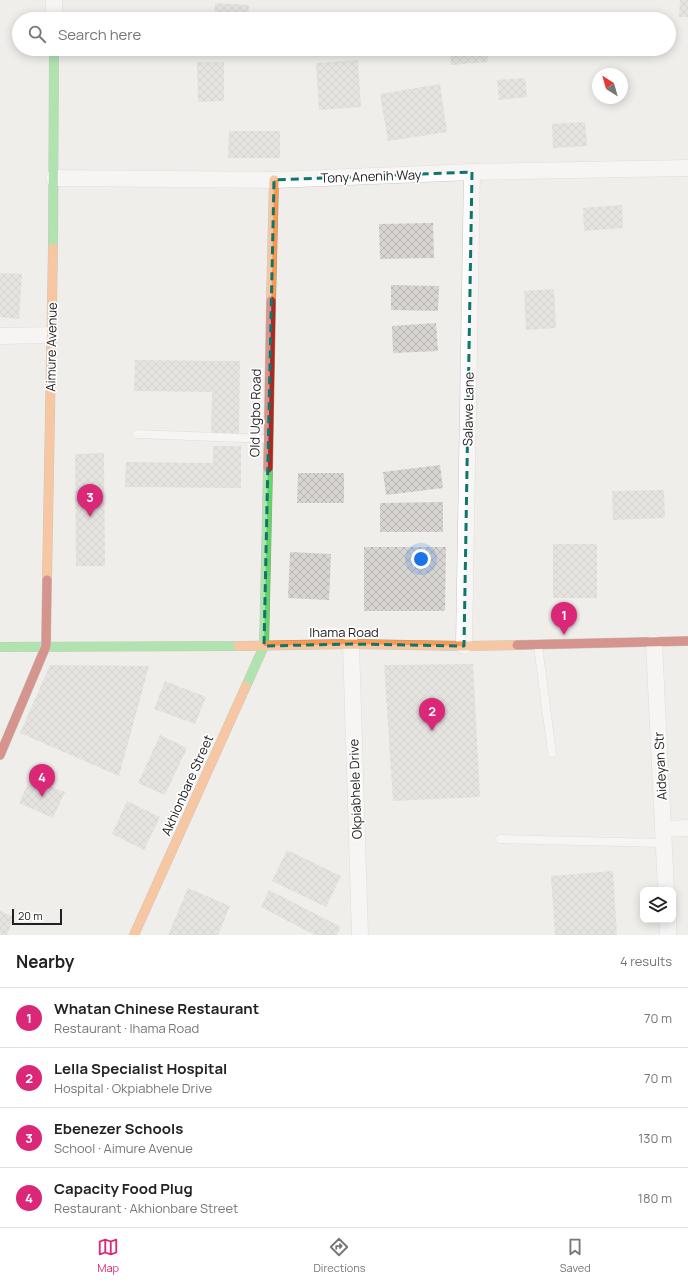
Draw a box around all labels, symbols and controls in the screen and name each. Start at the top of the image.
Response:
search box [12,12,676,56]
icon: search [26,23,48,45]
text: Search here [58,24,141,45]
north arrow [592,68,628,104]
street label: Tony Anenih Way [320,165,422,187]
street label: Aimure Avenue [41,302,61,392]
street label: Old Ugbo Road [245,369,265,457]
street label: Salawe Lane [458,371,478,446]
pin: 3 [77,484,103,517]
your location [411,549,431,569]
pin: 1 [551,602,577,635]
street label: Ihama Road [309,623,379,641]
pin: 2 [419,698,445,731]
street label: Aideyan Str [649,731,671,801]
street label: Akhionbare Street [157,732,217,838]
street label: Okpiabhele Drive [344,738,366,840]
pin: 4 [29,764,55,797]
map controls [640,887,676,923]
button: layers [640,887,676,923]
scale bar [12,907,62,926]
text: 20 m [18,908,43,923]
text: Nearby [16,950,74,973]
text: 4 results [620,952,672,970]
text: Whatan Chinese Restaurant [54,998,259,1019]
text: 1 [26,1009,32,1027]
text: 70 m [644,1009,672,1027]
text: Restaurant · Ihama Road [54,1019,199,1037]
text: Lella Specialist Hospital [54,1058,227,1079]
text: 2 [25,1069,33,1087]
text: 70 m [644,1069,672,1087]
text: Hospital · Okpiabhele Drive [54,1079,212,1097]
text: Ebenezer Schools [54,1118,183,1139]
text: 3 [25,1129,33,1147]
text: 130 m [638,1129,672,1147]
text: School · Aimure Avenue [54,1139,193,1157]
text: Capacity Food Plug [54,1178,193,1199]
text: 4 [25,1189,33,1207]
text: 180 m [638,1189,672,1207]
text: Restaurant · Akhionbare Street [54,1199,238,1217]
tab: Map [97,1236,119,1275]
tab: Directions [313,1236,366,1275]
tab: Saved [560,1236,591,1275]

